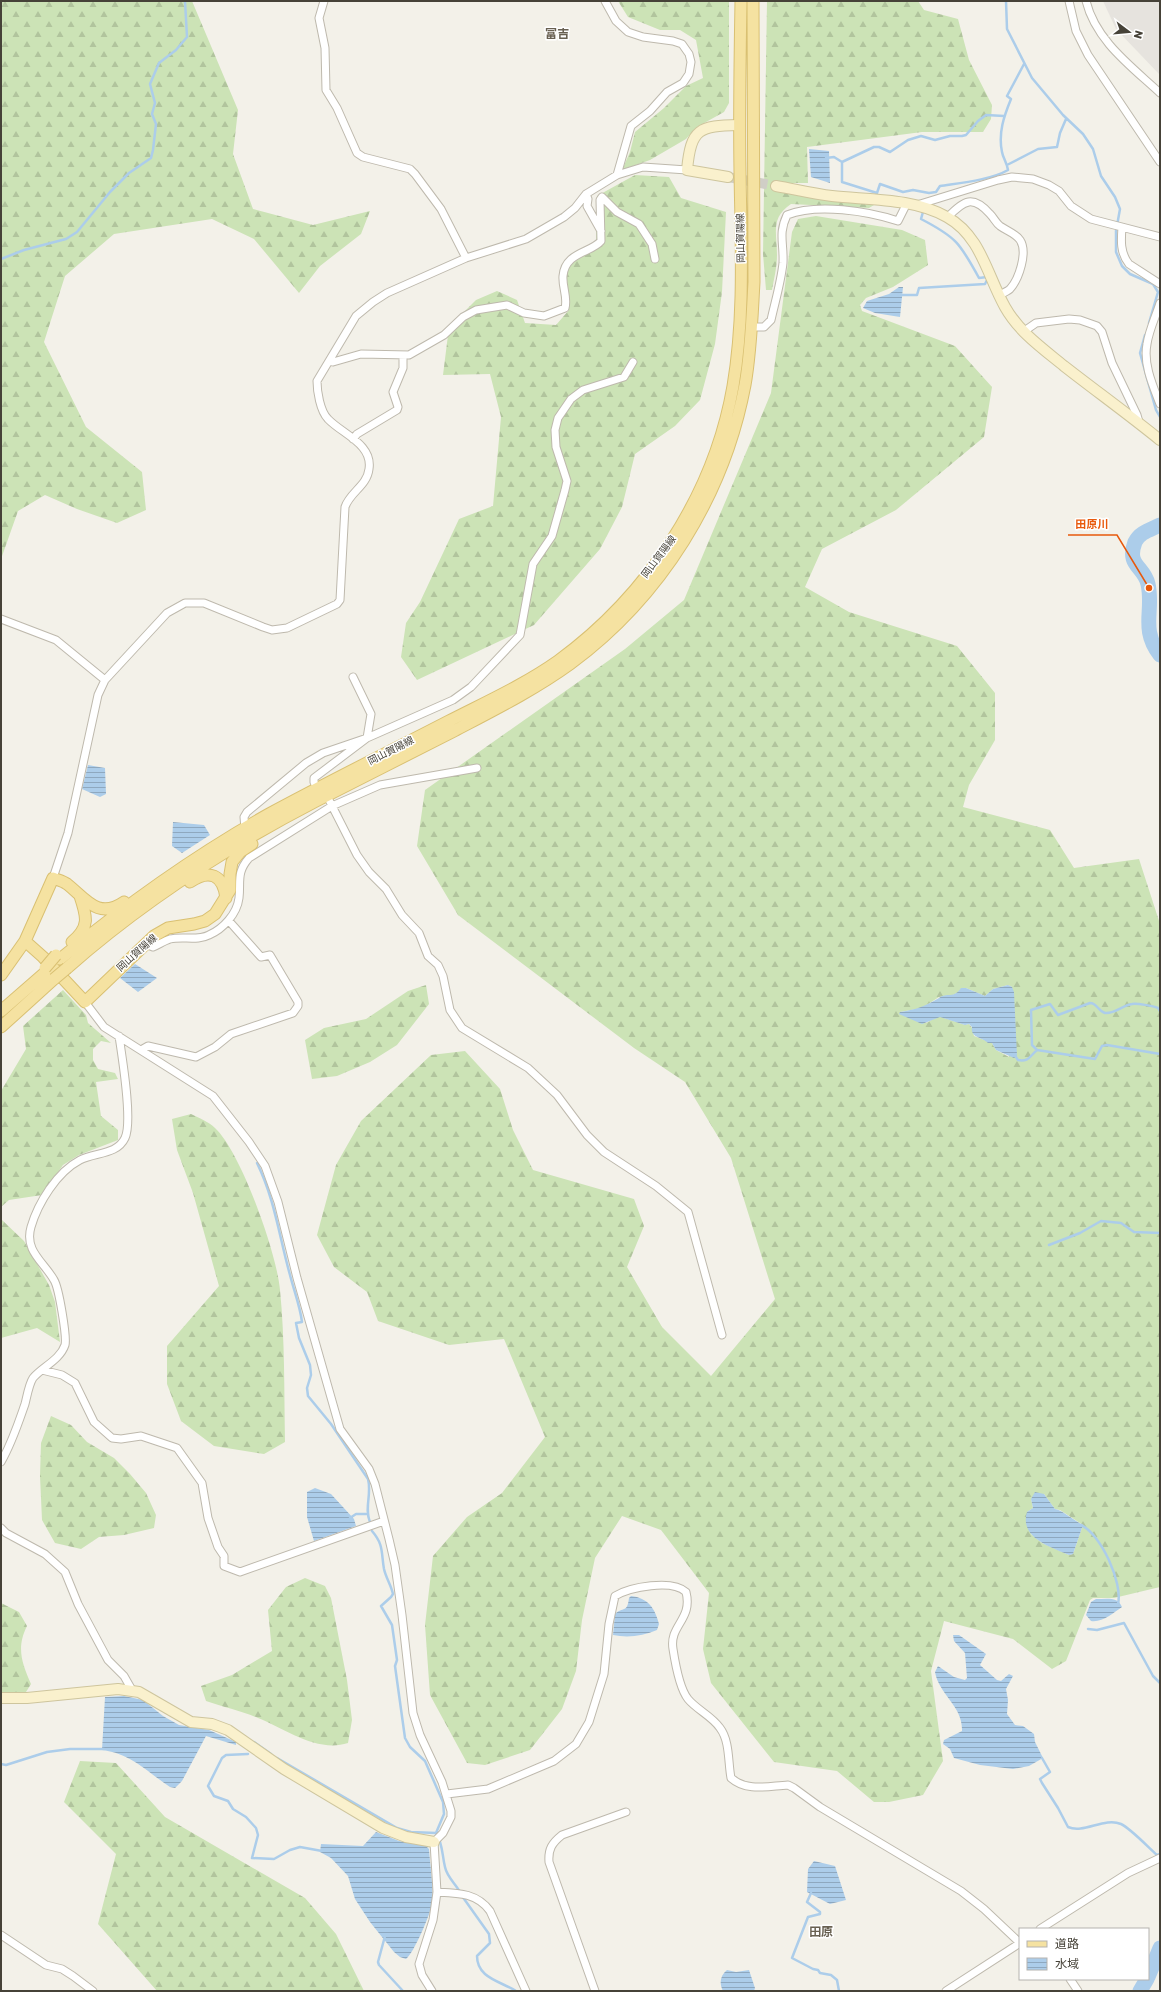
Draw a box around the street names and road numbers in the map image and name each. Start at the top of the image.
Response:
street label: 岡山賀陽線 [735,213,747,263]
street label: 岡山賀陽線 [639,533,679,581]
street label: 岡山賀陽線 [366,734,416,768]
street label: 岡山賀陽線 [114,932,160,974]

